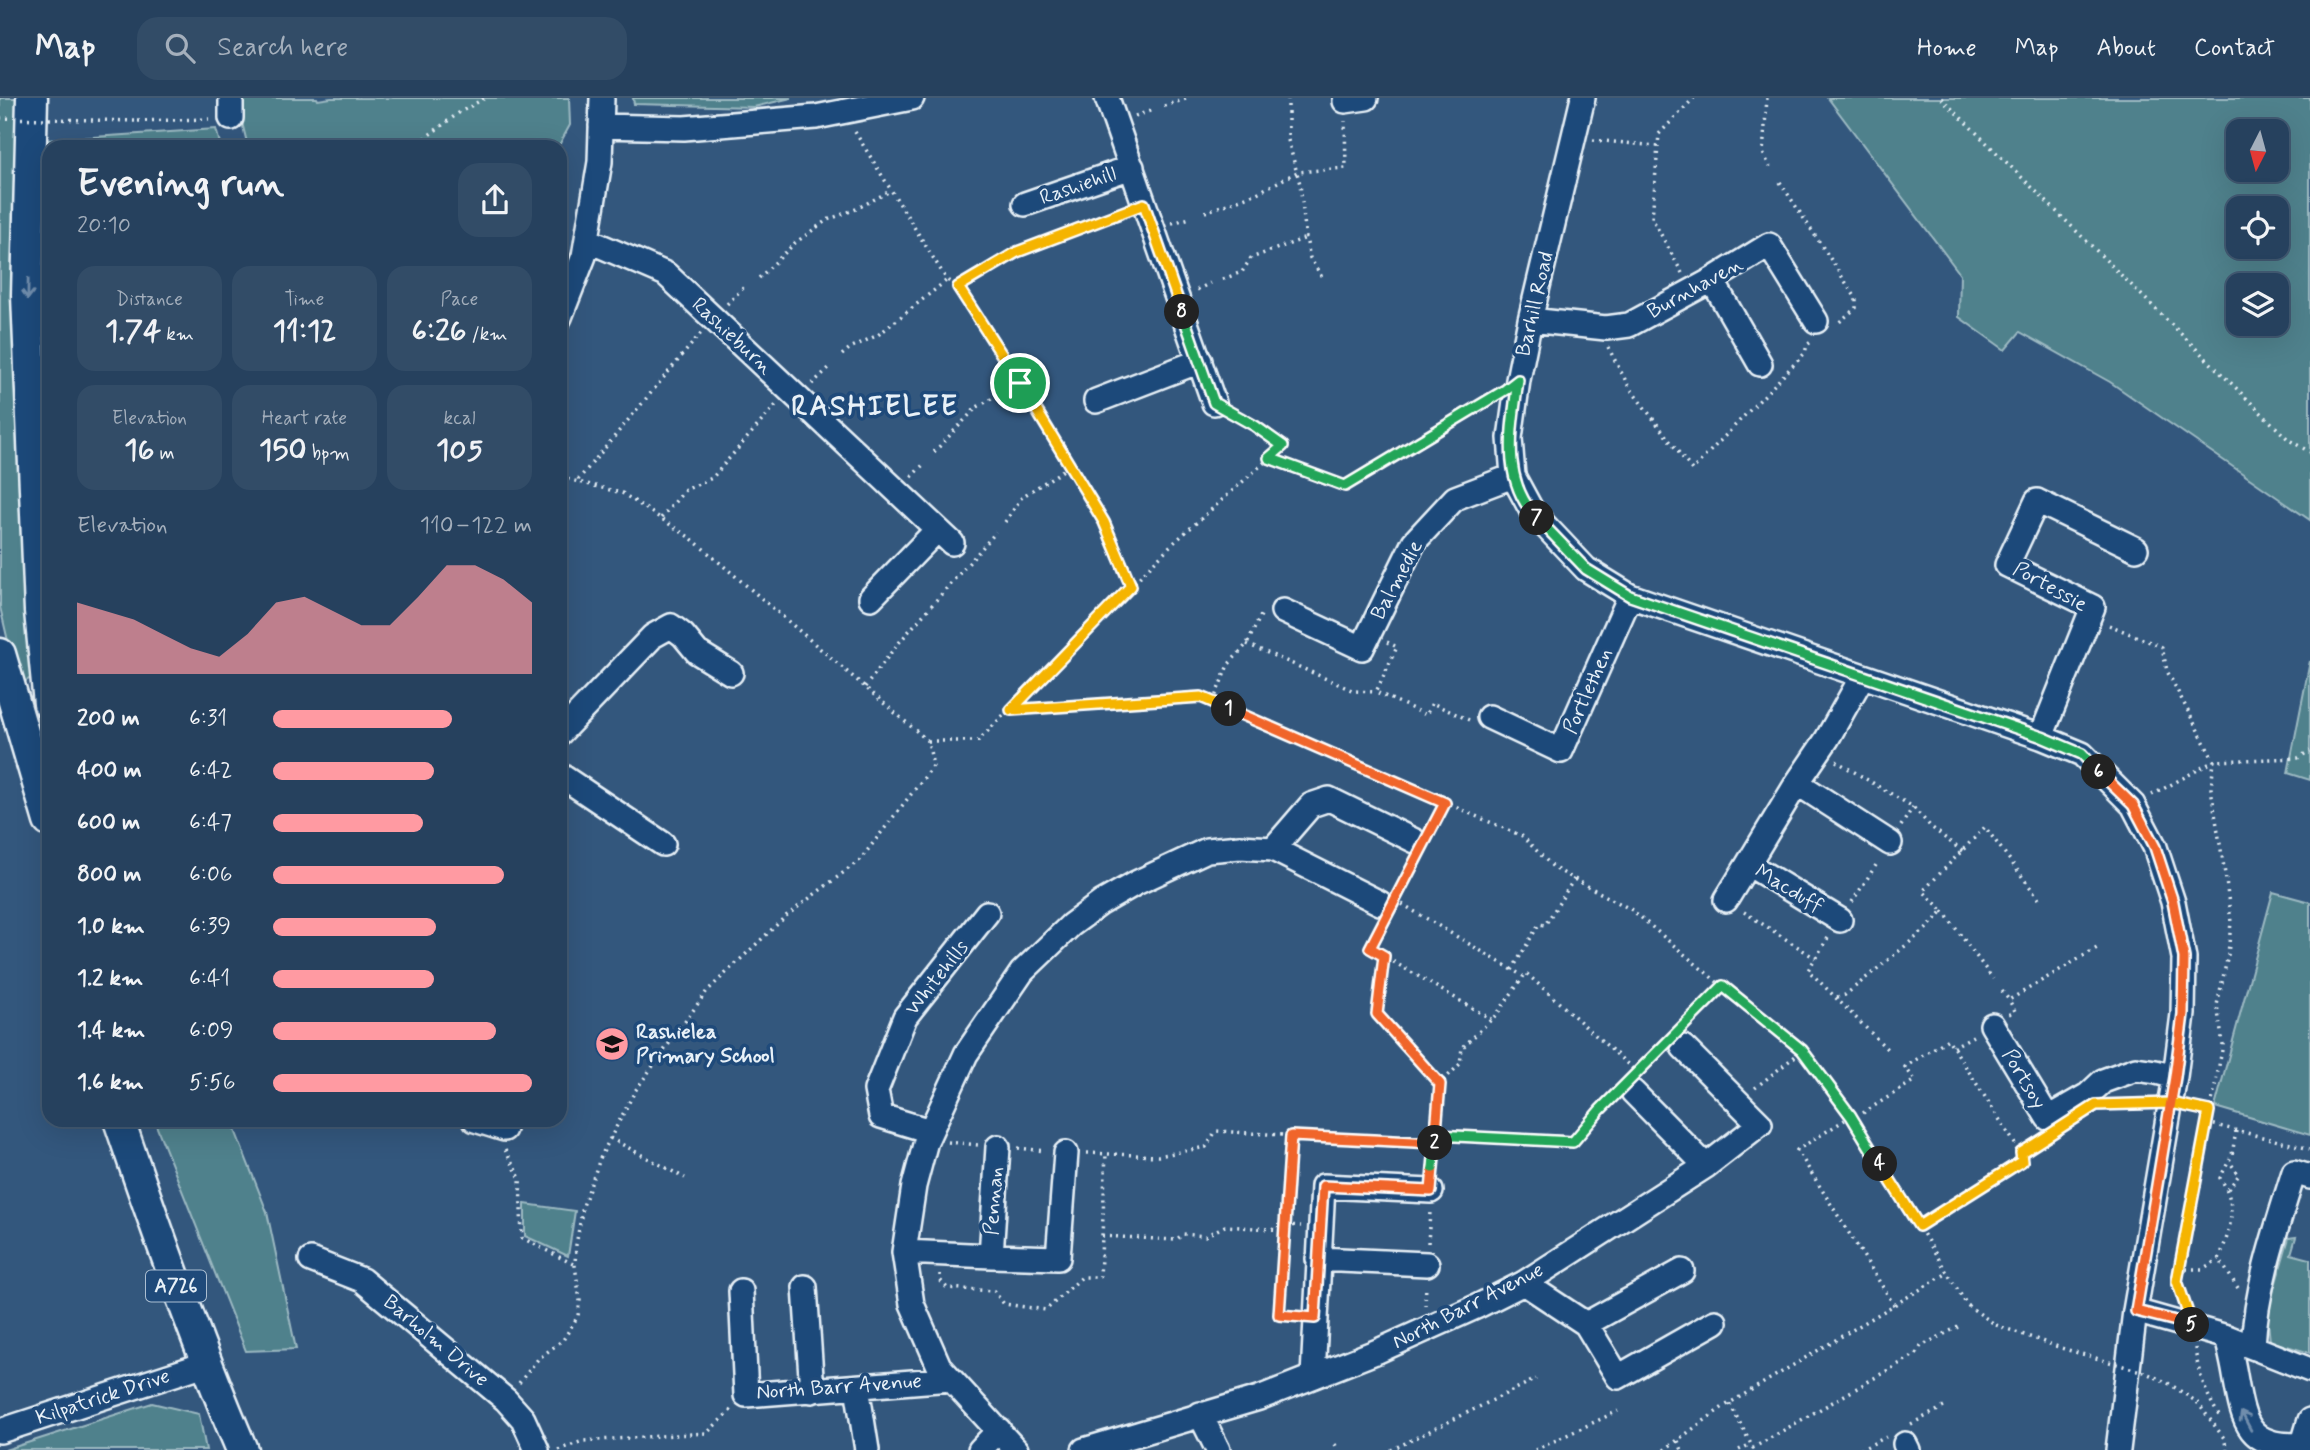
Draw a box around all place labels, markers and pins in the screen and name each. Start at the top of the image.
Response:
pin: 8 [1164,294,1200,330]
pin [990,353,1050,413]
pin: 7 [1520,500,1554,536]
pin: 1 [1212,692,1246,726]
pin: 6 [2082,754,2116,790]
place label: Rashielea Primary School [636,1018,775,1070]
school or university icon: Rashielea Primary School [593,1025,631,1063]
pin: 2 [1418,1126,1452,1160]
pin: 4 [1862,1146,1898,1182]
pin: 5 [2174,1308,2210,1342]

